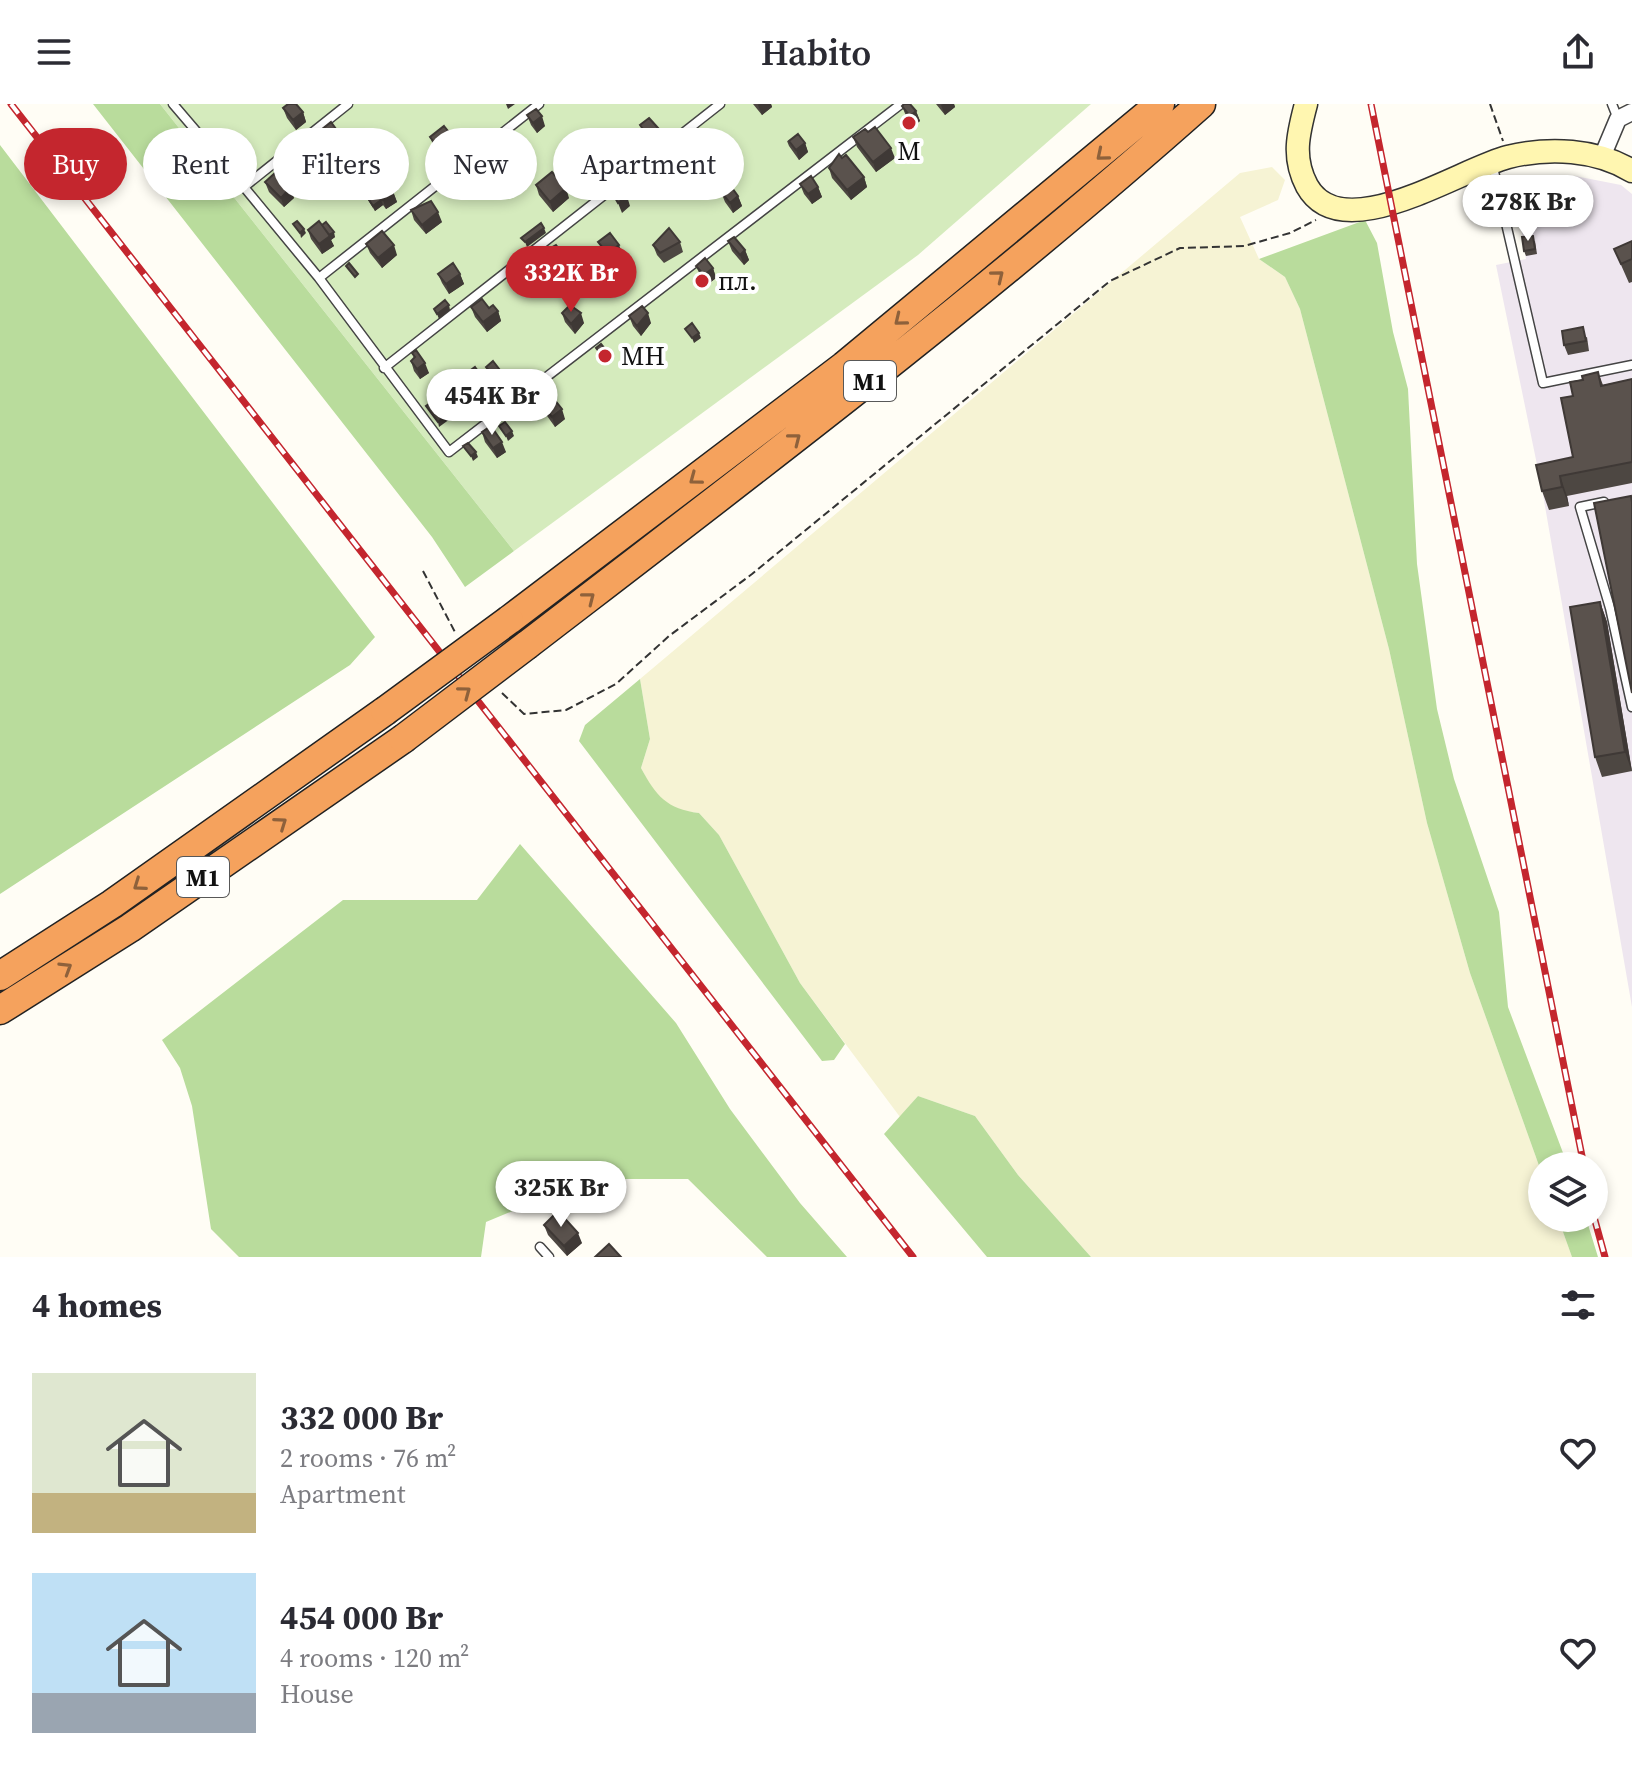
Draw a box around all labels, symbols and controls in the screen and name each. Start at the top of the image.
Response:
text: Habito [761,28,871,77]
icon: menu [32,30,76,74]
icon: share [1556,30,1600,74]
marker: М [900,114,918,132]
chip: Buy [24,128,127,200]
chip: Rent [143,128,257,200]
chip: Filters [273,128,409,200]
chip: New [425,128,537,200]
chip: Apartment [553,128,744,200]
place label: М [897,133,921,169]
one-way arrow [1096,145,1111,160]
pin: 278K Br [1454,175,1602,243]
text: 278K Br [1481,183,1575,219]
pin: 332K Br [497,246,645,314]
text: 332K Br [524,254,618,290]
place label: пл. [718,263,757,299]
marker: пл. [693,272,711,290]
one-way arrow [989,272,1004,286]
one-way arrow [895,310,910,325]
place label: МН [621,338,665,374]
marker: МН [596,347,614,365]
road number: М1 [844,361,896,401]
pin: 454K Br [418,369,566,437]
text: 454K Br [445,377,539,413]
one-way arrow [786,434,800,449]
one-way arrow [689,470,704,484]
one-way arrow [580,593,595,607]
one-way arrow [456,687,471,701]
one-way arrow [273,818,287,833]
road number: М1 [177,857,229,897]
one-way arrow [133,876,147,890]
one-way arrow [57,963,72,978]
map controls [1528,1152,1608,1232]
button: layers [1528,1152,1608,1232]
pin: 325K Br [487,1161,635,1229]
text: 325K Br [514,1169,608,1205]
text: 4 homes [32,1282,162,1328]
icon: filters [1556,1283,1600,1327]
text: 332 000 Br [280,1394,443,1440]
icon: home [96,1405,192,1501]
icon: heart [1556,1431,1600,1475]
text: 2 rooms · 76 m² [280,1440,456,1476]
text: Apartment [280,1476,405,1512]
text: 454 000 Br [280,1594,443,1640]
icon: home [96,1605,192,1701]
icon: heart [1556,1631,1600,1675]
text: 4 rooms · 120 m² [280,1640,469,1676]
text: House [280,1676,354,1712]

